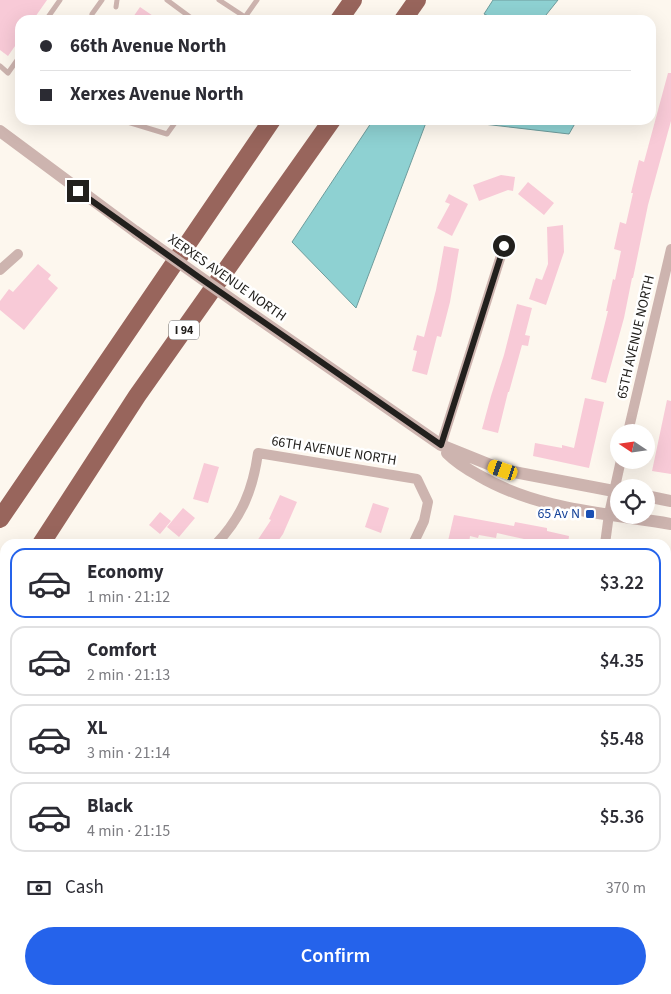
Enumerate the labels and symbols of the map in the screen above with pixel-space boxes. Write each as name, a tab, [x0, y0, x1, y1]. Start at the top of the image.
route end	[67, 180, 89, 202]
street label: XERXES AVENUE NORTH	[164, 230, 290, 326]
route start	[493, 235, 515, 257]
street label: 65TH AVENUE NORTH	[612, 273, 660, 401]
road number: I 94	[169, 320, 199, 340]
north arrow	[610, 424, 655, 469]
street label: 66TH AVENUE NORTH	[270, 431, 398, 471]
car	[486, 458, 519, 482]
place label: 65 Av N	[537, 504, 580, 524]
marker: 65 Av N	[584, 508, 596, 520]

